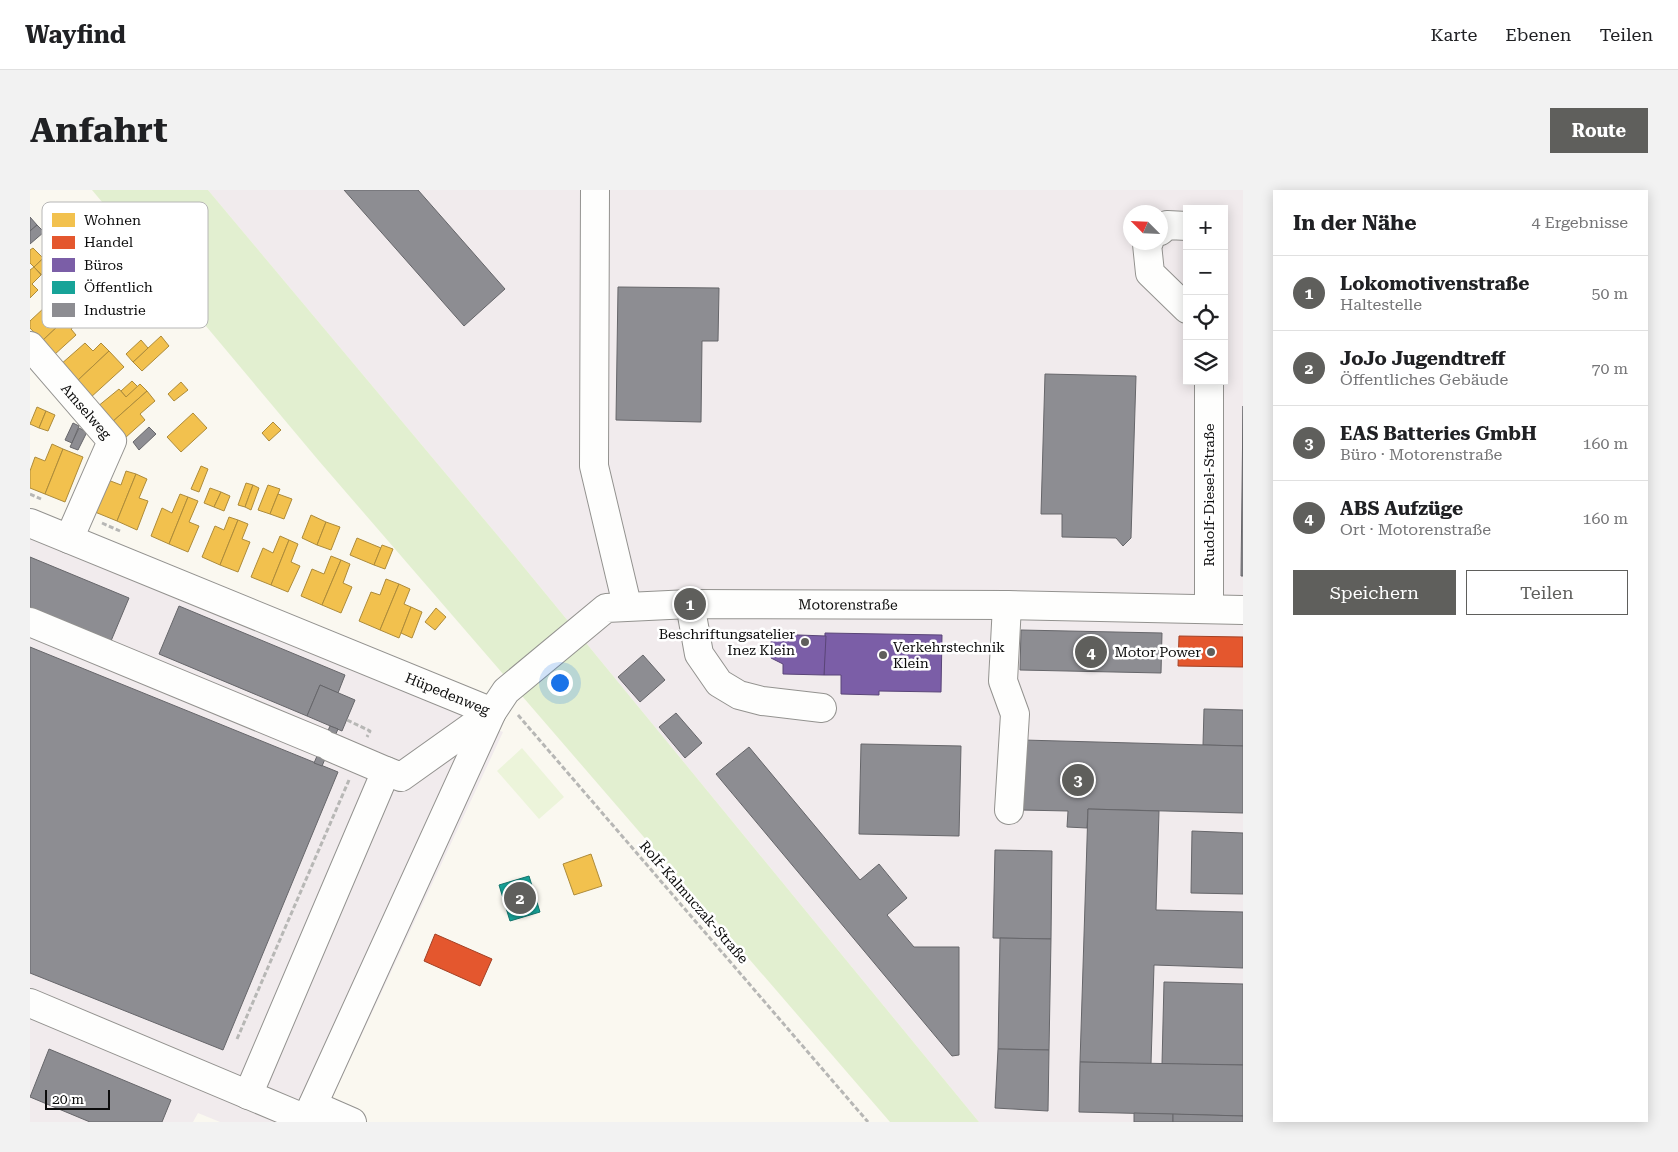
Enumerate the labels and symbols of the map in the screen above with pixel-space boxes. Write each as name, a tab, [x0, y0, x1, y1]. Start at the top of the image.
legend	[42, 202, 208, 328]
north arrow	[1123, 205, 1168, 250]
text: Wohnen	[84, 212, 141, 228]
text: Handel	[84, 234, 134, 250]
text: Büros	[84, 257, 123, 273]
text: Öffentlich	[84, 279, 153, 295]
text: Industrie	[84, 302, 146, 318]
street label: Amselweg	[58, 380, 114, 442]
street label: Rudolf-Diesel-Straße	[1201, 423, 1217, 566]
pin: 1	[674, 585, 706, 623]
street label: Motorenstraße	[798, 596, 898, 613]
place label: Beschriftungsatelier Inez Klein	[659, 626, 795, 658]
pin: 4	[1075, 633, 1107, 671]
marker: Beschriftungsatelier Inez Klein	[799, 636, 811, 648]
place label: Verkehrstechnik Klein	[893, 639, 1005, 671]
place label: Motor Power	[1114, 644, 1201, 660]
marker: Motor Power	[1205, 646, 1217, 658]
marker: Verkehrstechnik Klein	[877, 649, 889, 661]
street label: Hüpedenweg	[403, 669, 492, 718]
your location	[547, 670, 573, 696]
pin: 3	[1062, 761, 1094, 799]
street label: Rolf-Kalmuczak-Straße	[636, 837, 752, 967]
pin: 2	[504, 879, 536, 917]
scale bar	[45, 1087, 110, 1110]

